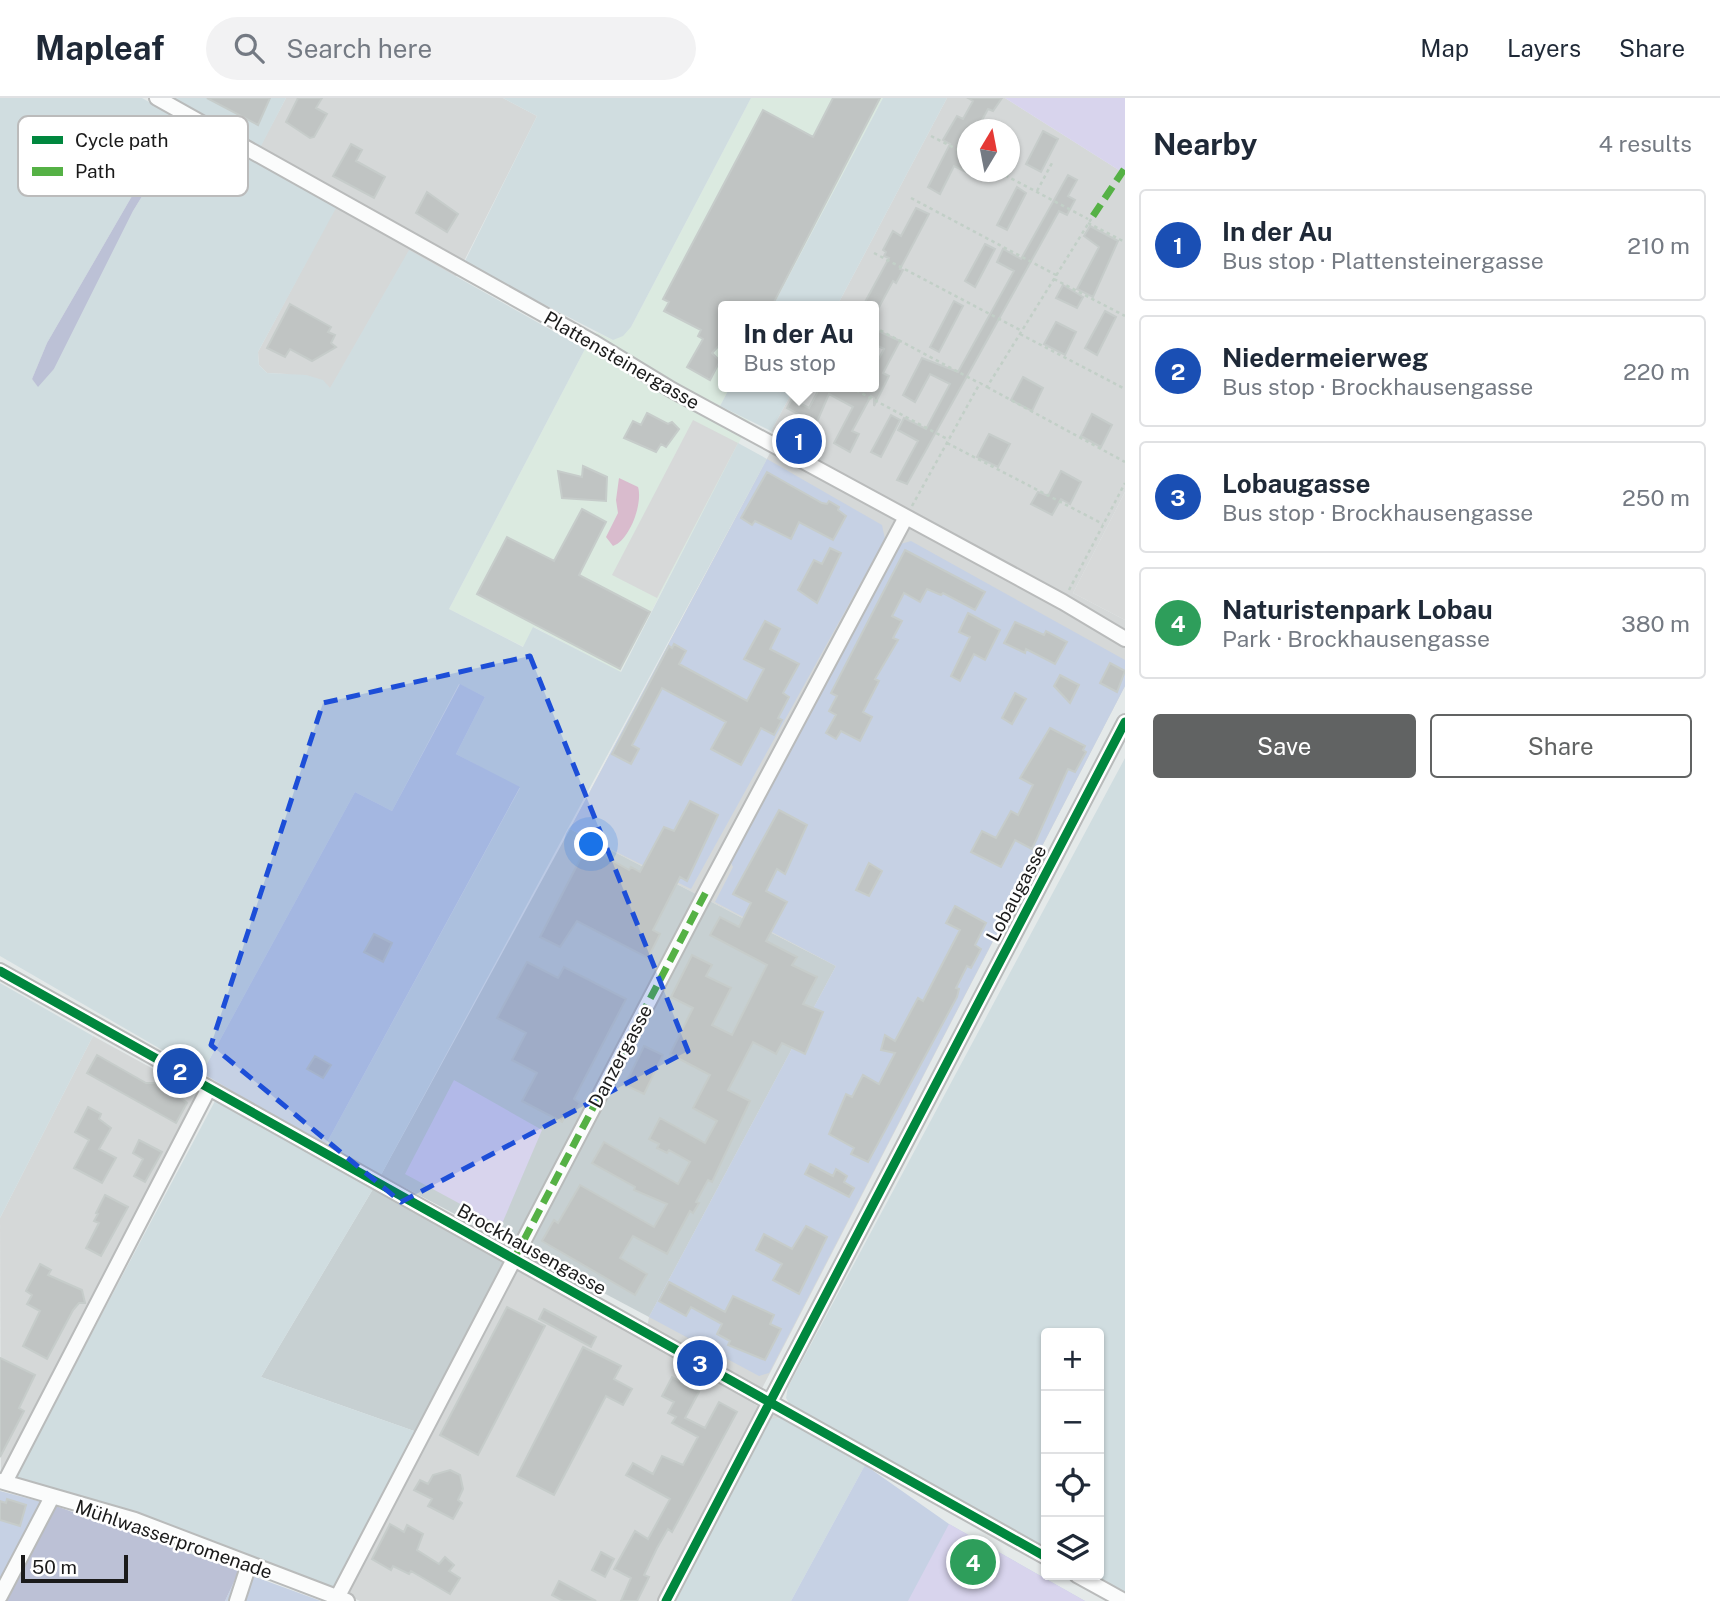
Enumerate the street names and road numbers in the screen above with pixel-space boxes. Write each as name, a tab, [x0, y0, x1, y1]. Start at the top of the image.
street label: Plattensteinergasse	[540, 306, 704, 414]
street label: Lobaugasse	[981, 841, 1051, 945]
street label: Danzergasse	[584, 1001, 656, 1111]
street label: Brockhausengasse	[453, 1199, 611, 1299]
street label: Mühlwasserpromenade	[73, 1495, 275, 1583]

